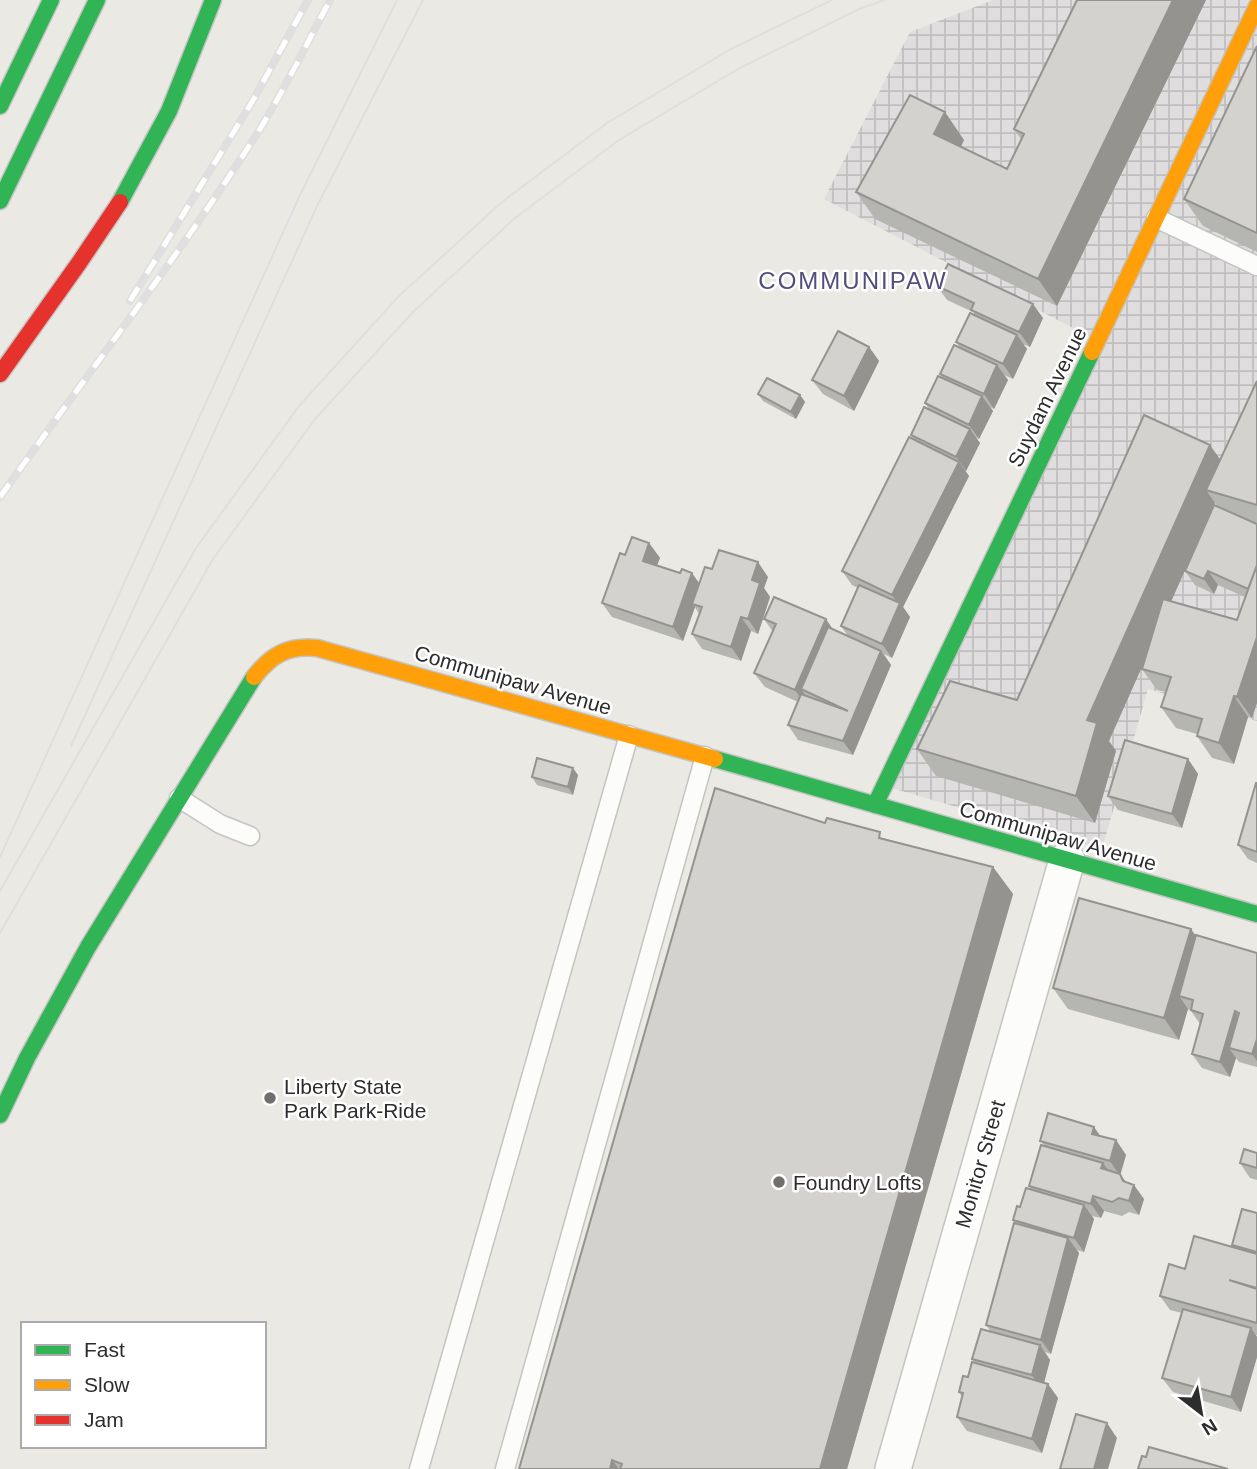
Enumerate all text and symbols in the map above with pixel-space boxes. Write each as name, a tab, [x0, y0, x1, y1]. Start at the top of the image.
district label: COMMUNIPAW	[758, 267, 948, 294]
street label: Suydam Avenue	[1003, 323, 1091, 471]
street label: Communipaw Avenue	[412, 641, 614, 719]
street label: Communipaw Avenue	[957, 797, 1159, 875]
place label: Liberty State Park Park-Ride	[284, 1075, 426, 1122]
marker: Liberty State Park Park-Ride	[262, 1090, 278, 1106]
street label: Monitor Street	[951, 1097, 1009, 1231]
place label: Foundry Lofts	[793, 1171, 921, 1194]
marker: Foundry Lofts	[771, 1174, 787, 1190]
legend	[21, 1322, 266, 1448]
text: Fast	[84, 1338, 125, 1361]
text: Slow	[84, 1373, 130, 1396]
north arrow	[1166, 1378, 1236, 1448]
text: Jam	[84, 1408, 124, 1431]
text: N	[1198, 1415, 1221, 1440]

